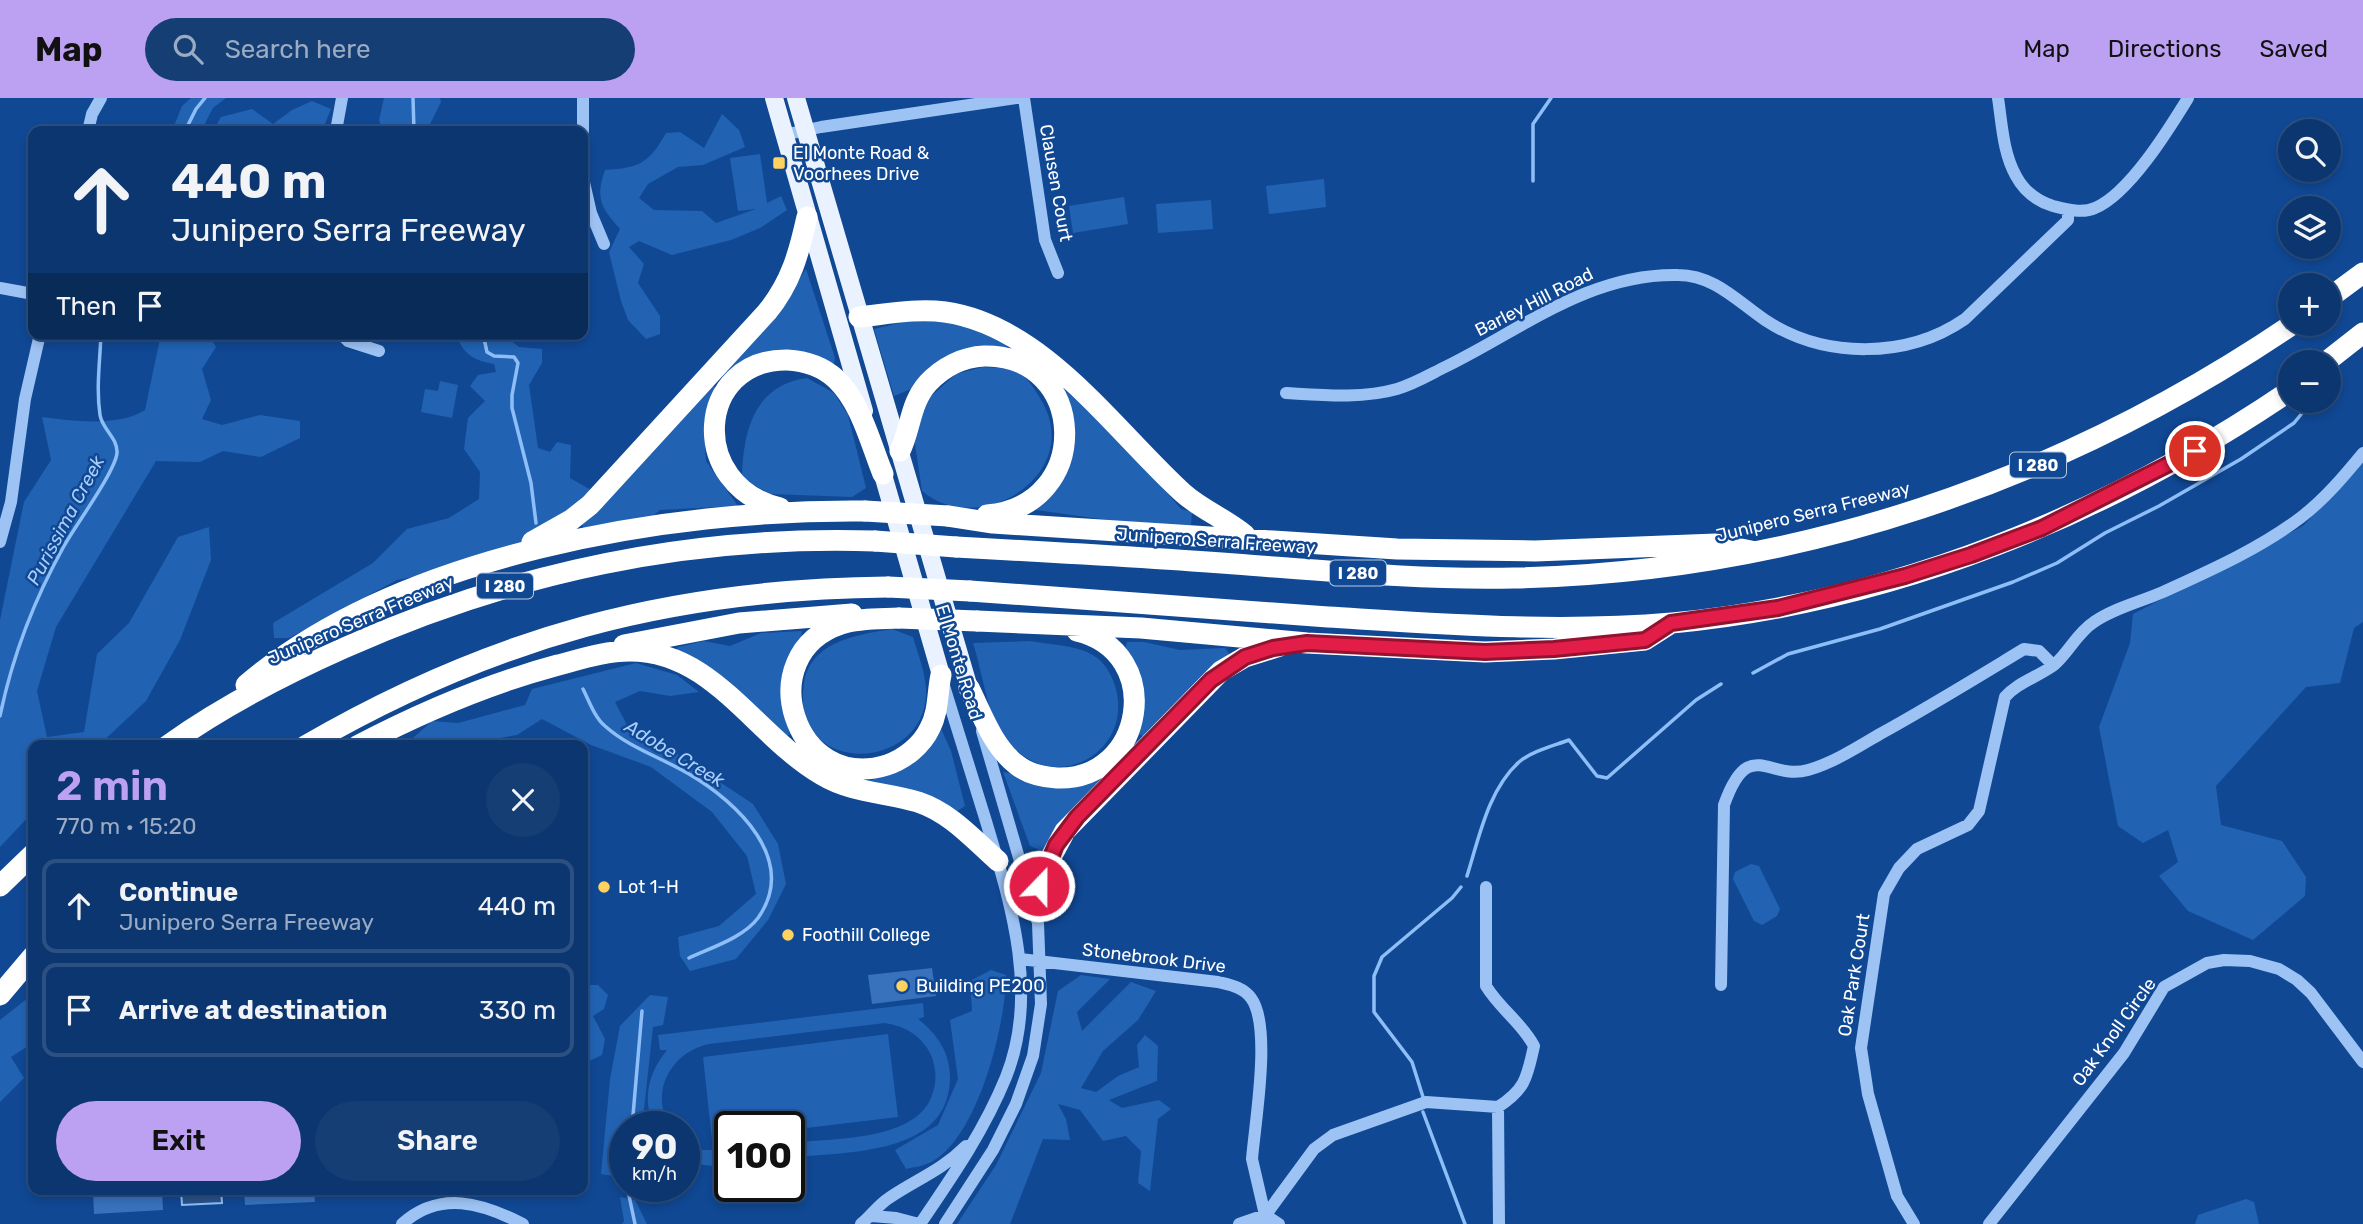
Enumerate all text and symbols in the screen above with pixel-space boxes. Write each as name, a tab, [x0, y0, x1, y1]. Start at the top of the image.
search box	[145, 18, 635, 81]
text: Map	[35, 30, 103, 69]
icon: search	[169, 30, 207, 68]
text: Search here	[225, 34, 370, 65]
text: Map	[2023, 35, 2070, 63]
text: Directions	[2108, 35, 2221, 63]
text: Saved	[2259, 35, 2328, 63]
map controls	[2278, 119, 2341, 413]
button: search	[2278, 119, 2341, 182]
street label: Clausen Court	[1035, 123, 1077, 243]
place label: El Monte Road & Voorhees Drive	[793, 142, 930, 185]
text: 440 m	[171, 152, 327, 210]
icon: ahead	[56, 154, 147, 245]
marker: El Monte Road & Voorhees Drive	[771, 155, 787, 171]
button: layers	[2278, 196, 2341, 259]
text: Junipero Serra Freeway	[171, 211, 526, 249]
street label: Barley Hill Road	[1471, 263, 1597, 341]
button: +	[2278, 273, 2341, 336]
icon: arrive	[131, 287, 169, 325]
text: Then	[56, 291, 117, 322]
button: −	[2278, 350, 2341, 413]
pin	[2165, 421, 2225, 481]
icon: arrive	[2176, 432, 2214, 470]
water label: Purissima Creek	[22, 451, 109, 589]
road number: I 280	[2010, 452, 2066, 478]
street label: Junipero Serra Freeway	[1714, 477, 1912, 547]
street label: Junipero Serra Freeway	[1116, 523, 1316, 559]
road number: I 280	[1330, 560, 1386, 586]
street label: Junipero Serra Freeway	[265, 571, 457, 669]
road number: I 280	[477, 573, 533, 598]
street label: El Monte Road	[931, 602, 987, 722]
water label: Adobe Creek	[620, 714, 729, 792]
text: 2 min	[56, 761, 168, 811]
button: close	[486, 763, 560, 837]
text: 770 m · 15:20	[56, 812, 197, 840]
position arrow	[1002, 849, 1076, 923]
place label: Lot 1-H	[618, 876, 679, 898]
text: Continue	[119, 877, 238, 908]
marker: Lot 1-H	[596, 879, 612, 895]
icon: ahead	[60, 887, 98, 925]
text: 440 m	[478, 891, 556, 922]
text: Junipero Serra Freeway	[119, 908, 374, 936]
street label: Oak Park Court	[1833, 912, 1875, 1038]
place label: Foothill College	[802, 924, 930, 946]
marker: Foothill College	[780, 927, 796, 943]
street label: Stonebrook Drive	[1081, 938, 1227, 978]
street label: Oak Knoll Circle	[2067, 974, 2161, 1090]
place label: Building PE200	[916, 975, 1045, 997]
marker: Building PE200	[894, 978, 910, 994]
icon: arrive	[60, 991, 98, 1029]
text: Arrive at destination	[119, 995, 387, 1026]
text: 330 m	[479, 995, 556, 1026]
button: Exit	[56, 1101, 301, 1181]
button: Share	[315, 1101, 560, 1181]
speed limit sign: 100	[714, 1111, 805, 1202]
text: 90	[631, 1126, 678, 1168]
text: km/h	[632, 1163, 677, 1185]

